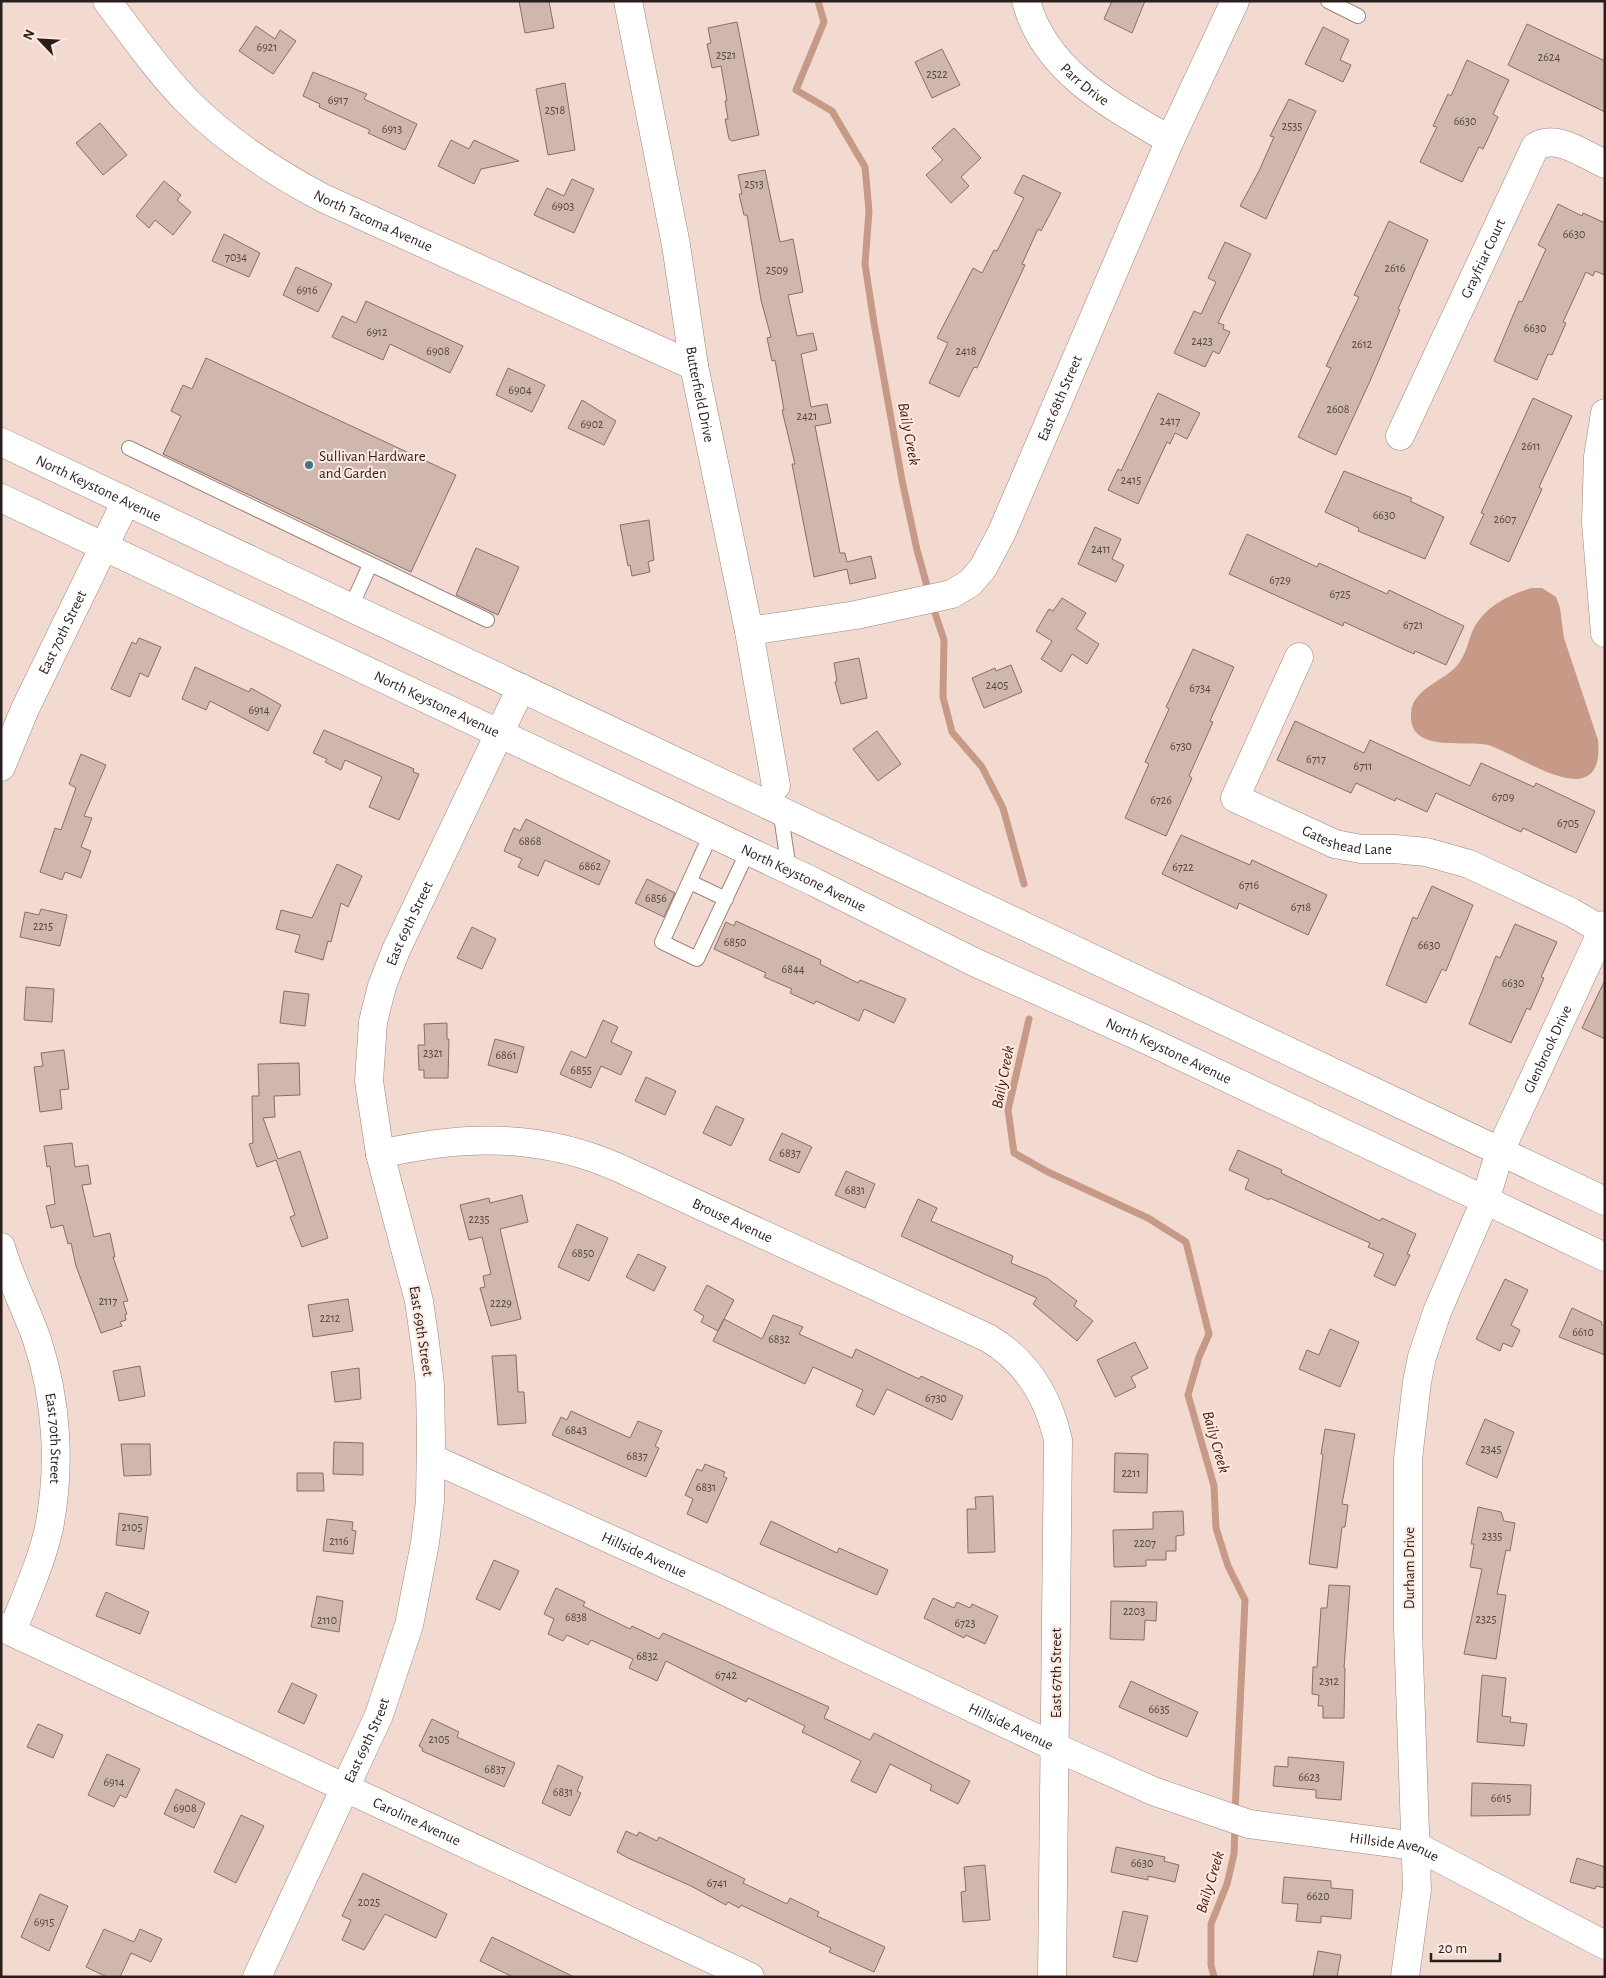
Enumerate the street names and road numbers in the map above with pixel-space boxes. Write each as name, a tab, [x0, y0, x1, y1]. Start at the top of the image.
street label: Parr Drive	[1058, 60, 1112, 108]
street label: North Tacoma Avenue	[311, 187, 435, 254]
street label: Grayfriar Court	[1458, 216, 1508, 300]
street label: Butterfield Drive	[684, 345, 717, 444]
street label: East 68th Street	[1035, 353, 1084, 443]
street label: North Keystone Avenue	[34, 452, 164, 524]
street label: East 70th Street	[36, 588, 89, 677]
street label: North Keystone Avenue	[372, 668, 502, 740]
street label: Gateshead Lane	[1300, 822, 1392, 857]
street label: North Keystone Avenue	[739, 841, 869, 914]
street label: East 69th Street	[383, 879, 435, 968]
street label: Glenbrook Drive	[1521, 1003, 1574, 1095]
street label: North Keystone Avenue	[1104, 1015, 1234, 1086]
street label: Brouse Avenue	[690, 1195, 775, 1245]
street label: East 69th Street	[406, 1285, 436, 1377]
street label: East 70th Street	[43, 1392, 63, 1485]
street label: Durham Drive	[1402, 1527, 1417, 1609]
street label: Hillside Avenue	[599, 1529, 689, 1580]
street label: East 67th Street	[1049, 1628, 1064, 1718]
street label: East 69th Street	[341, 1696, 392, 1785]
street label: Hillside Avenue	[966, 1700, 1056, 1753]
street label: Caroline Avenue	[371, 1794, 463, 1848]
street label: Hillside Avenue	[1349, 1830, 1441, 1864]

